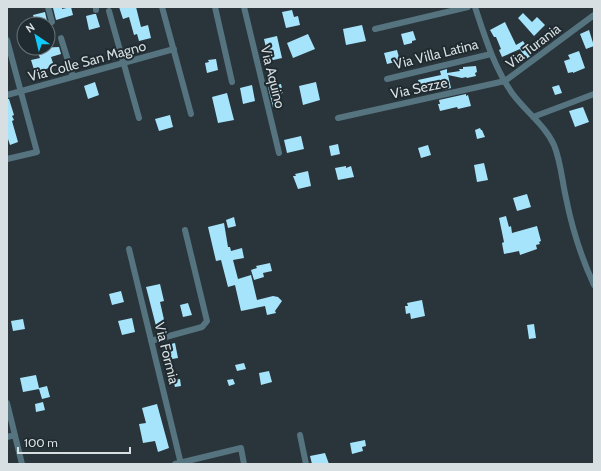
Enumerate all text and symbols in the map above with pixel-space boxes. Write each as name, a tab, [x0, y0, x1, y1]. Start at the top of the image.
north arrow	[16, 16, 56, 56]
street label: Via Turania	[502, 19, 564, 72]
text: N	[23, 20, 37, 36]
street label: Via Villa Latina	[392, 35, 480, 73]
street label: Via Colle San Magno	[26, 37, 148, 85]
street label: Via Aquino	[257, 44, 290, 111]
street label: Via Sezze	[389, 73, 449, 103]
street label: Via Formia	[151, 320, 183, 386]
scale bar	[18, 429, 130, 455]
text: 100 m	[24, 435, 58, 450]

